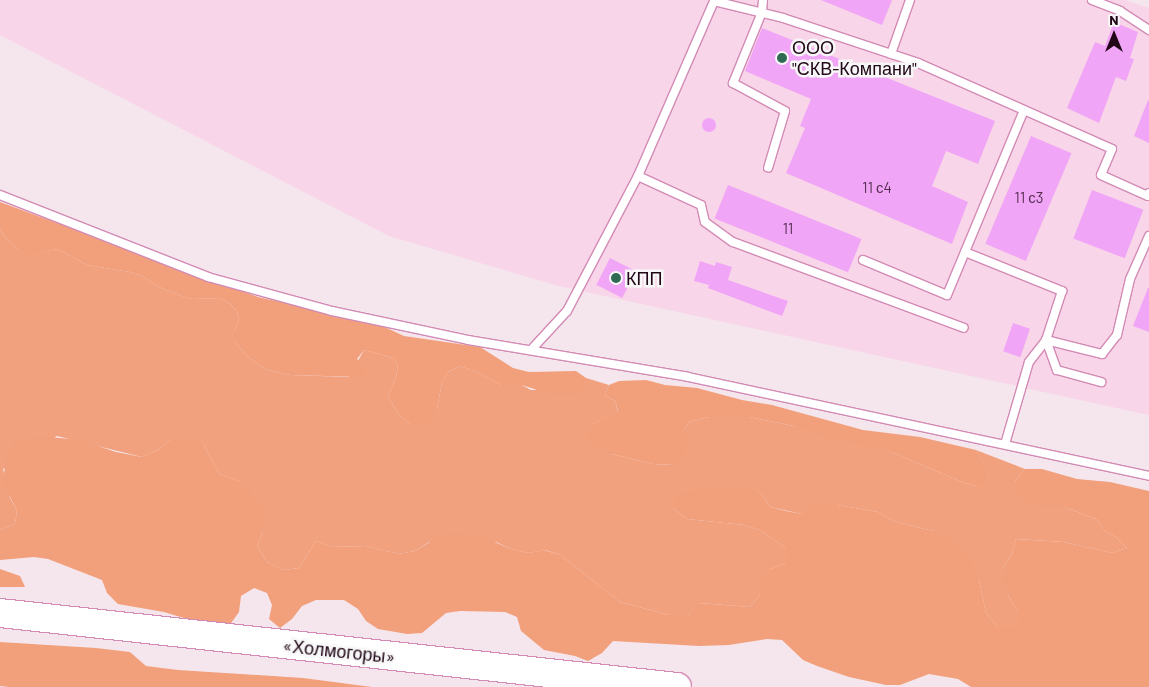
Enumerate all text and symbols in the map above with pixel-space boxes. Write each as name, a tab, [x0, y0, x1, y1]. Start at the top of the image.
north arrow	[1089, 10, 1139, 60]
text: N	[1109, 11, 1119, 28]
place label: ООО "СКВ-Компани"	[792, 37, 917, 80]
marker: ООО "СКВ-Компани"	[776, 52, 788, 64]
house number: 11 с4	[862, 179, 892, 197]
house number: 11 с3	[1015, 189, 1043, 207]
house number: 11	[783, 220, 793, 238]
place label: КПП	[626, 267, 662, 289]
marker: КПП	[610, 272, 622, 284]
street label: «Холмогоры»	[282, 634, 396, 668]

